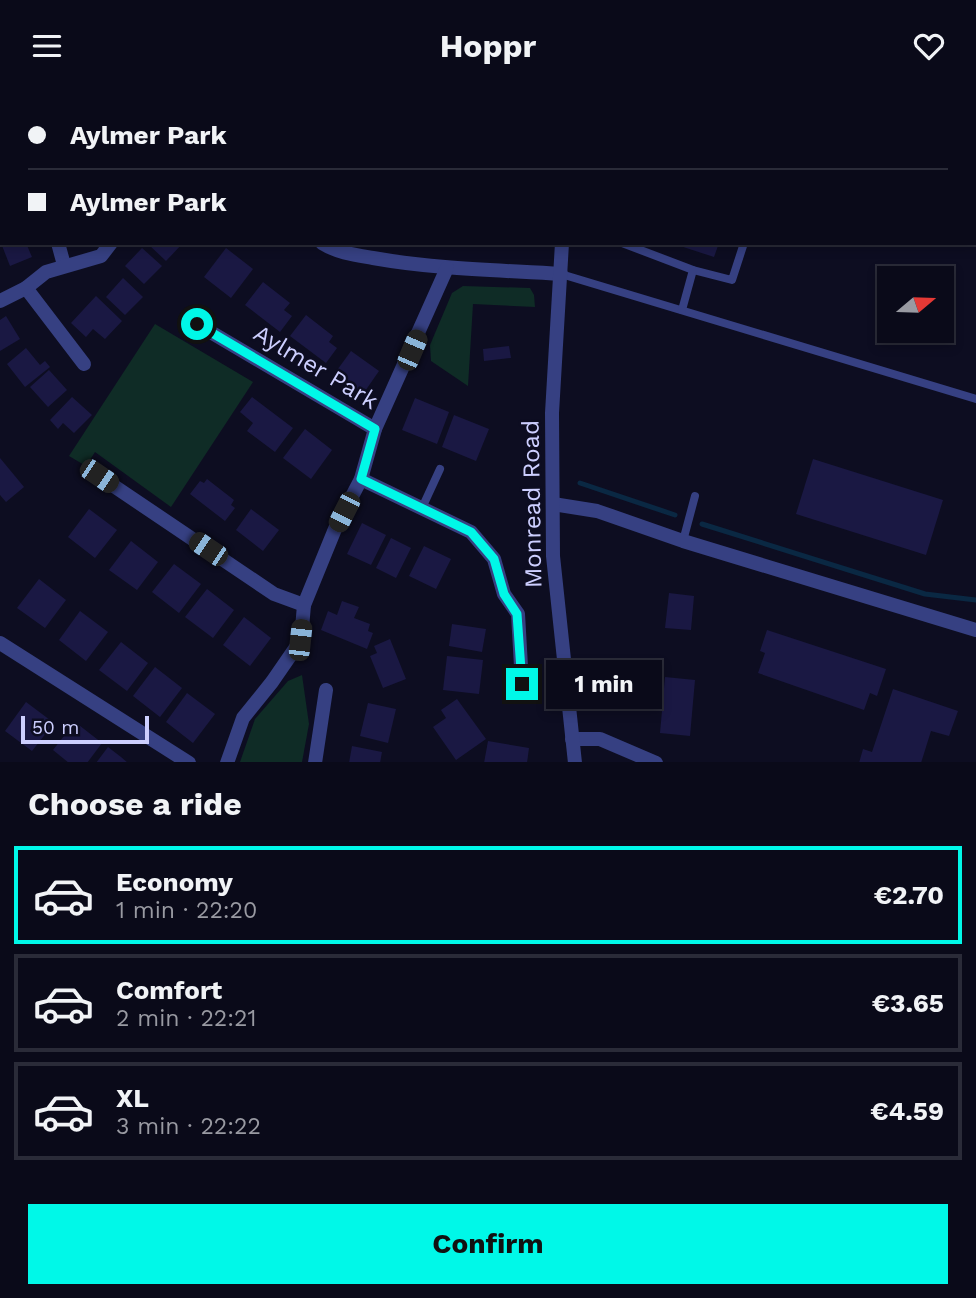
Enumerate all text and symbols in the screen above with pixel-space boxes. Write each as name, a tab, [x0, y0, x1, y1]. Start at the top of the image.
icon: menu	[28, 27, 66, 65]
text: Hoppr	[440, 27, 536, 65]
icon: heart	[910, 27, 948, 65]
text: Aylmer Park	[70, 120, 227, 150]
text: Aylmer Park	[70, 187, 227, 217]
north arrow	[877, 266, 954, 343]
map controls	[877, 266, 954, 343]
route start	[181, 308, 213, 340]
street label: Aylmer Park	[249, 319, 384, 415]
car	[395, 327, 430, 373]
street label: Monread Road	[517, 420, 547, 588]
car	[76, 456, 123, 496]
car	[326, 489, 363, 535]
car	[185, 529, 232, 569]
car	[288, 618, 313, 662]
callout: 1 min	[546, 659, 662, 709]
route end	[506, 668, 538, 700]
text: 1 min	[574, 671, 634, 698]
scale bar	[21, 713, 149, 745]
text: 50 m	[32, 716, 79, 739]
text: Choose a ride	[28, 785, 242, 823]
icon: car	[32, 864, 95, 927]
text: Economy	[116, 867, 233, 897]
text: €2.70	[874, 880, 944, 910]
text: 1 min · 22:20	[116, 897, 257, 924]
icon: car	[32, 972, 95, 1035]
text: Comfort	[116, 975, 222, 1005]
text: €3.65	[872, 988, 944, 1018]
text: 2 min · 22:21	[116, 1005, 256, 1032]
icon: car	[32, 1080, 95, 1143]
text: XL	[116, 1083, 149, 1113]
text: €4.59	[870, 1096, 944, 1126]
text: 3 min · 22:22	[116, 1113, 261, 1140]
button: Confirm	[28, 1204, 948, 1284]

